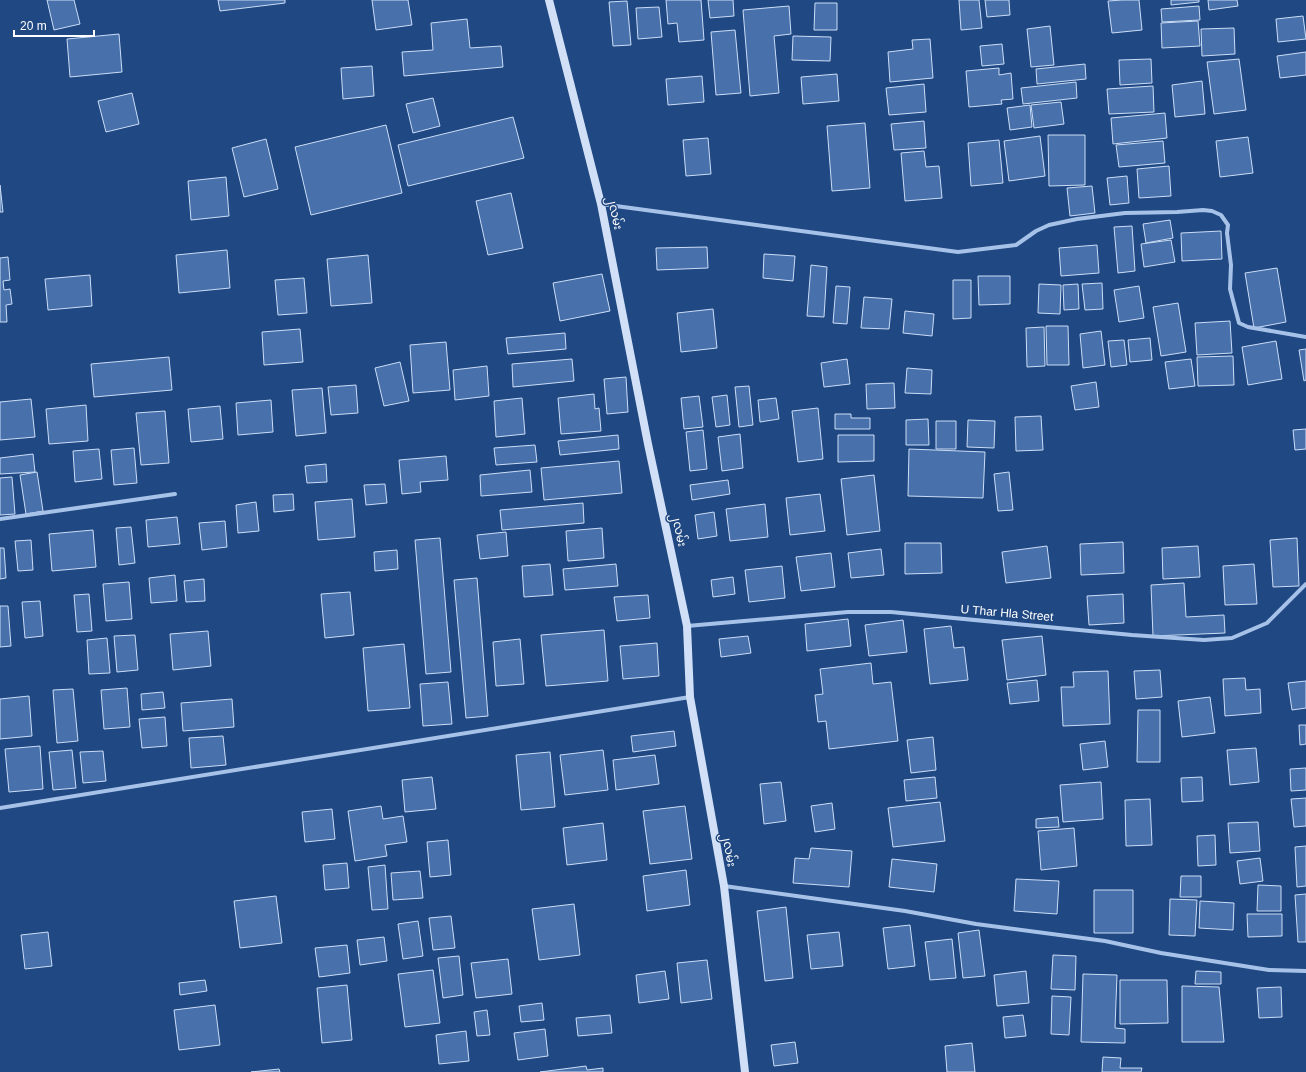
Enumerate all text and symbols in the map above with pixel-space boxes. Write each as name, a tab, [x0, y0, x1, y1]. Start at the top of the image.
scale bar	[14, 12, 94, 38]
text: 20 m	[20, 19, 47, 33]
street label: ၂လမ်း	[602, 195, 627, 232]
street label: ၂လမ်း	[666, 512, 691, 549]
street label: U Thar Hla Street	[960, 602, 1055, 624]
street label: ၂လမ်း	[716, 832, 741, 868]

